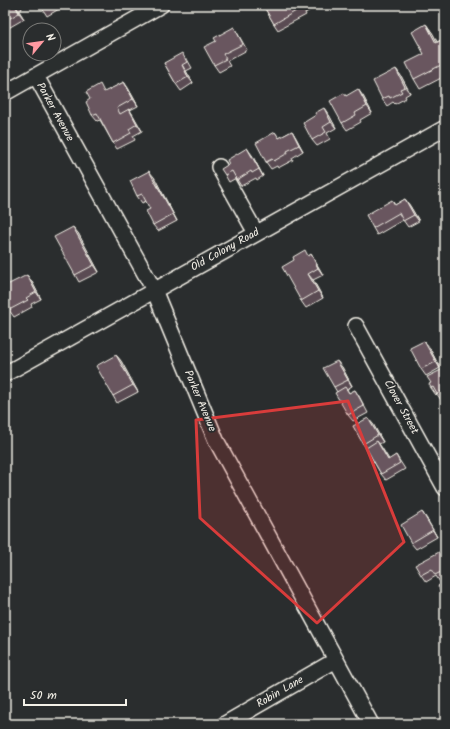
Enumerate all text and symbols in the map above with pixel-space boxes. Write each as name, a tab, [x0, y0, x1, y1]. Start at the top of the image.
north arrow	[22, 22, 62, 62]
text: N	[40, 30, 59, 45]
street label: Parker Avenue	[31, 79, 79, 145]
street label: Old Colony Road	[187, 223, 263, 276]
street label: Parker Avenue	[179, 367, 221, 435]
street label: Clover Street	[379, 376, 424, 438]
street label: Robin Lane	[253, 671, 307, 713]
scale bar	[24, 681, 126, 707]
text: 50 m	[30, 686, 57, 705]

